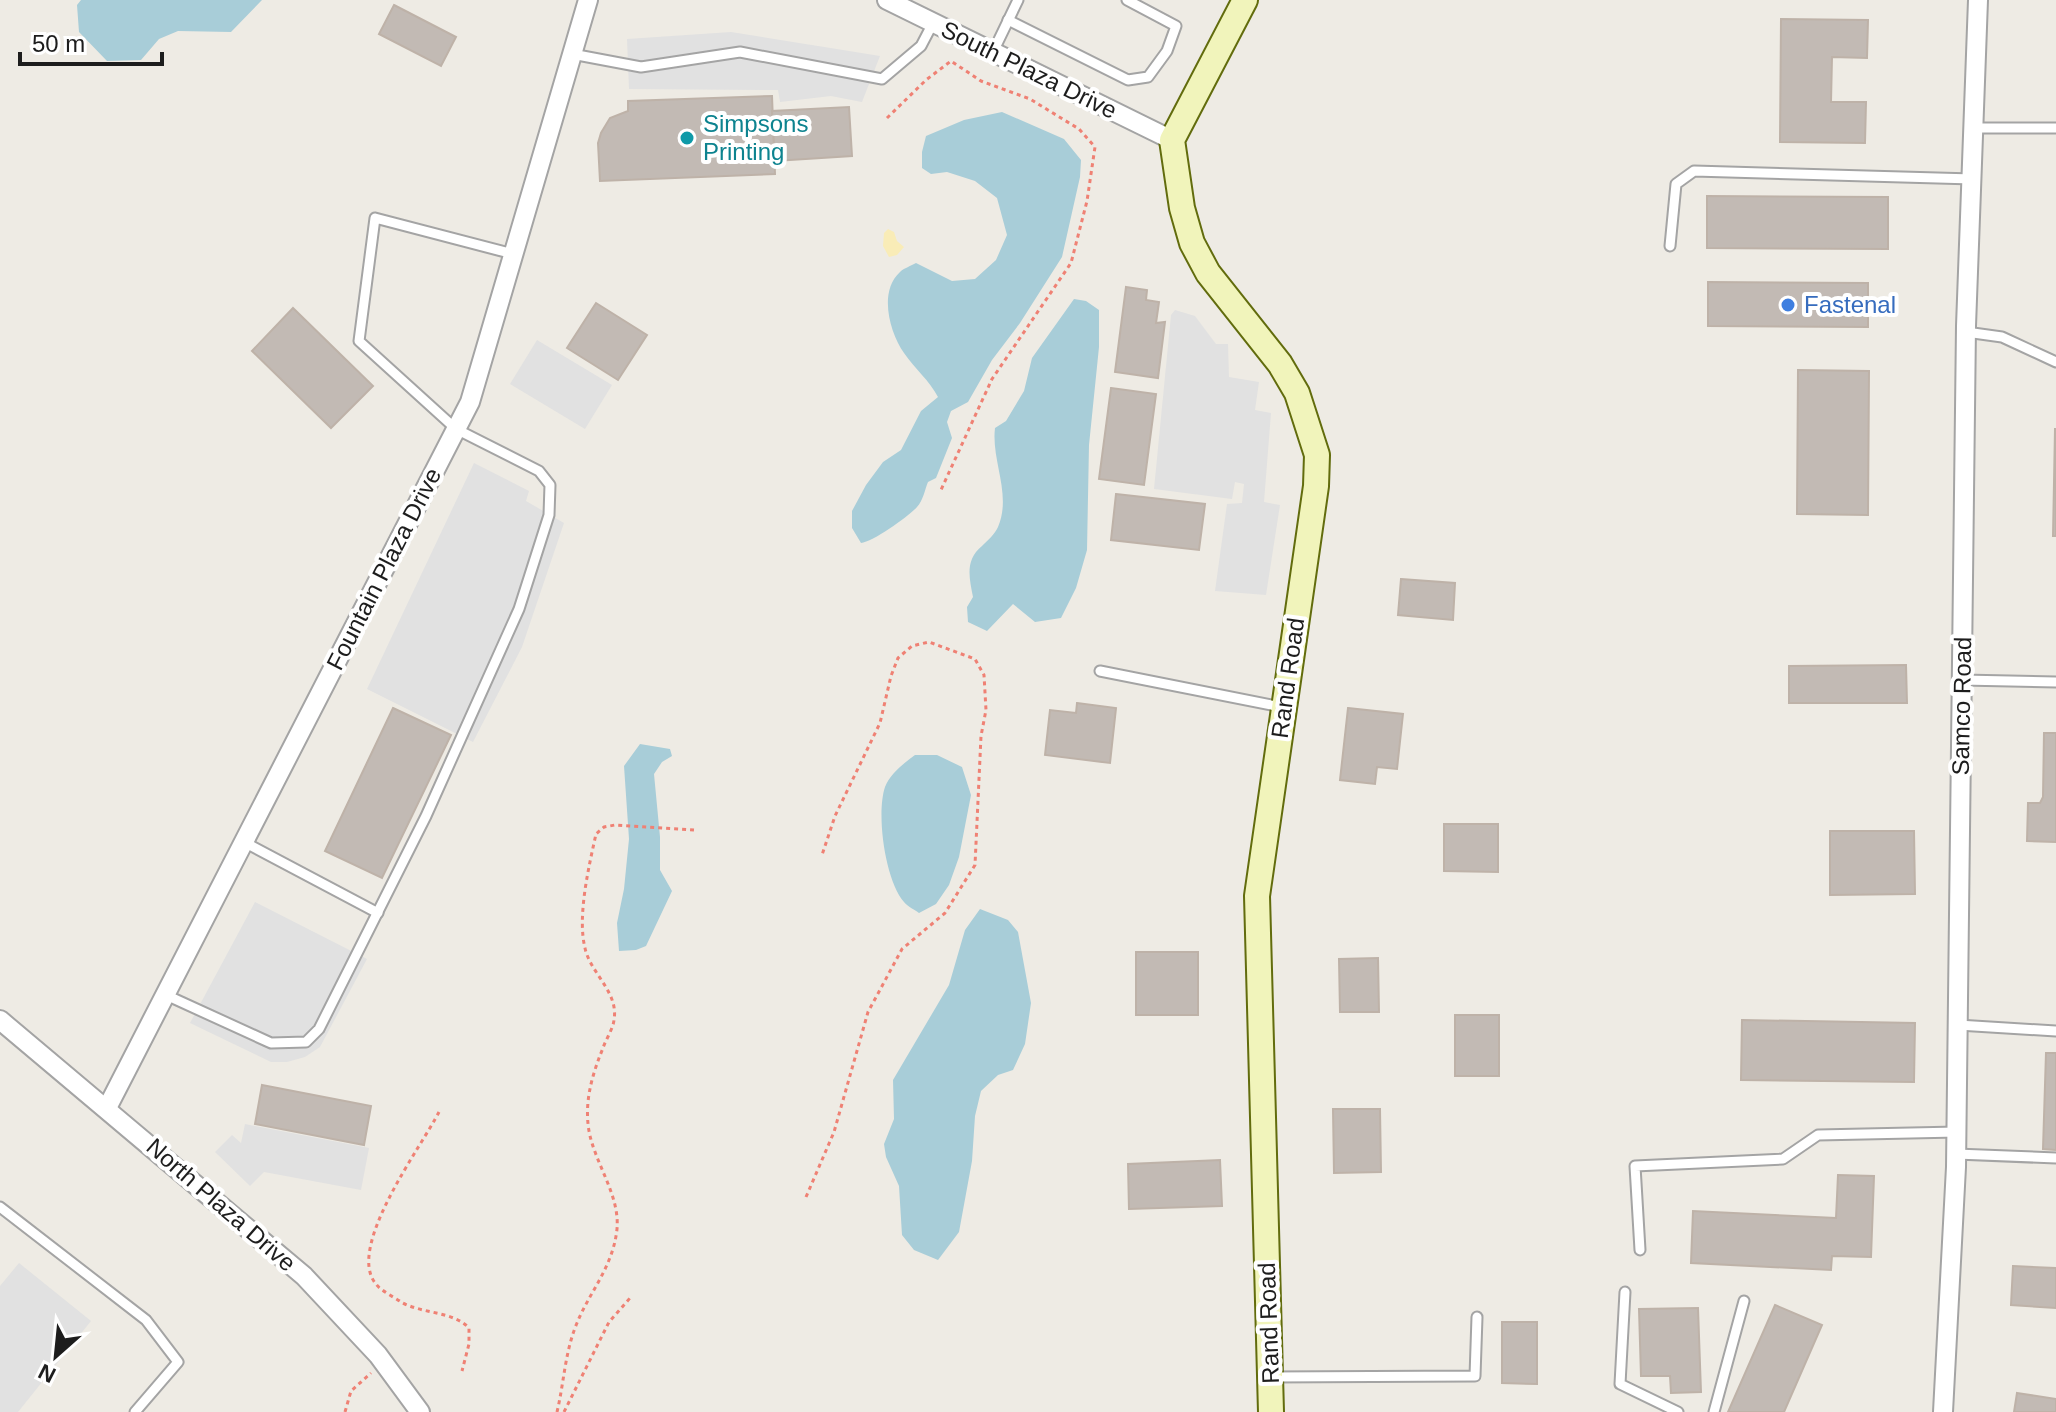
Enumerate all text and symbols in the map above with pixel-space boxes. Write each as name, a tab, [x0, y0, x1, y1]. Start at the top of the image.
street label: South Plaza Drive	[937, 15, 1121, 124]
scale bar	[20, 16, 162, 66]
text: 50 m	[32, 30, 85, 57]
place label: Simpsons Printing	[703, 110, 808, 165]
marker: Simpsons Printing	[678, 129, 696, 147]
place label: Fastenal	[1804, 291, 1896, 318]
marker: Fastenal	[1779, 296, 1797, 314]
street label: Fountain Plaza Drive	[321, 463, 446, 674]
street label: Rand Road	[1266, 616, 1309, 740]
street label: Samco Road	[1947, 636, 1976, 776]
street label: North Plaza Drive	[142, 1133, 301, 1277]
street label: Rand Road	[1253, 1262, 1284, 1384]
north arrow	[16, 1316, 96, 1396]
text: N	[34, 1359, 60, 1388]

